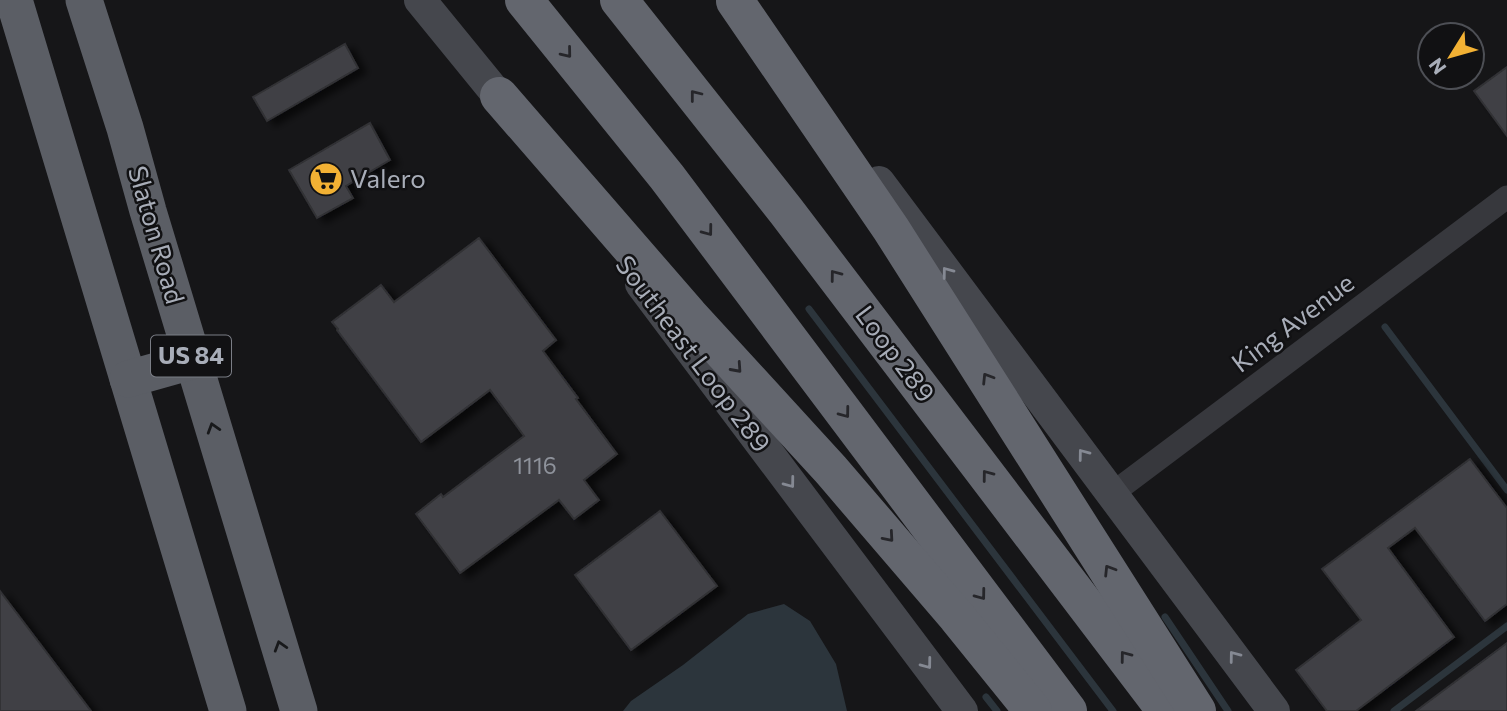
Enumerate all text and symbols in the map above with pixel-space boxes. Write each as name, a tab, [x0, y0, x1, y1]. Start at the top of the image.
north arrow	[1416, 21, 1486, 91]
one-way arrow	[559, 44, 571, 57]
text: N	[1424, 54, 1451, 79]
one-way arrow	[690, 91, 703, 103]
supermarket icon: Valero	[307, 160, 345, 198]
street label: Slaton Road	[123, 162, 192, 307]
place label: Valero	[350, 162, 426, 193]
one-way arrow	[699, 224, 712, 236]
street label: Southeast Loop 289	[610, 249, 778, 457]
street label: King Avenue	[1225, 266, 1359, 378]
one-way arrow	[943, 267, 955, 280]
one-way arrow	[830, 270, 843, 282]
street label: Loop 289	[850, 299, 942, 407]
road number: US 84	[151, 335, 231, 376]
one-way arrow	[729, 360, 742, 373]
one-way arrow	[982, 373, 995, 386]
one-way arrow	[836, 405, 849, 418]
one-way arrow	[207, 422, 221, 435]
one-way arrow	[1079, 449, 1092, 462]
house number: 1116	[513, 451, 557, 479]
one-way arrow	[983, 470, 996, 483]
one-way arrow	[782, 475, 795, 487]
one-way arrow	[881, 529, 893, 542]
one-way arrow	[1104, 565, 1117, 578]
one-way arrow	[973, 587, 985, 600]
one-way arrow	[273, 640, 288, 652]
one-way arrow	[1229, 651, 1242, 664]
one-way arrow	[1120, 652, 1133, 664]
one-way arrow	[919, 657, 932, 669]

